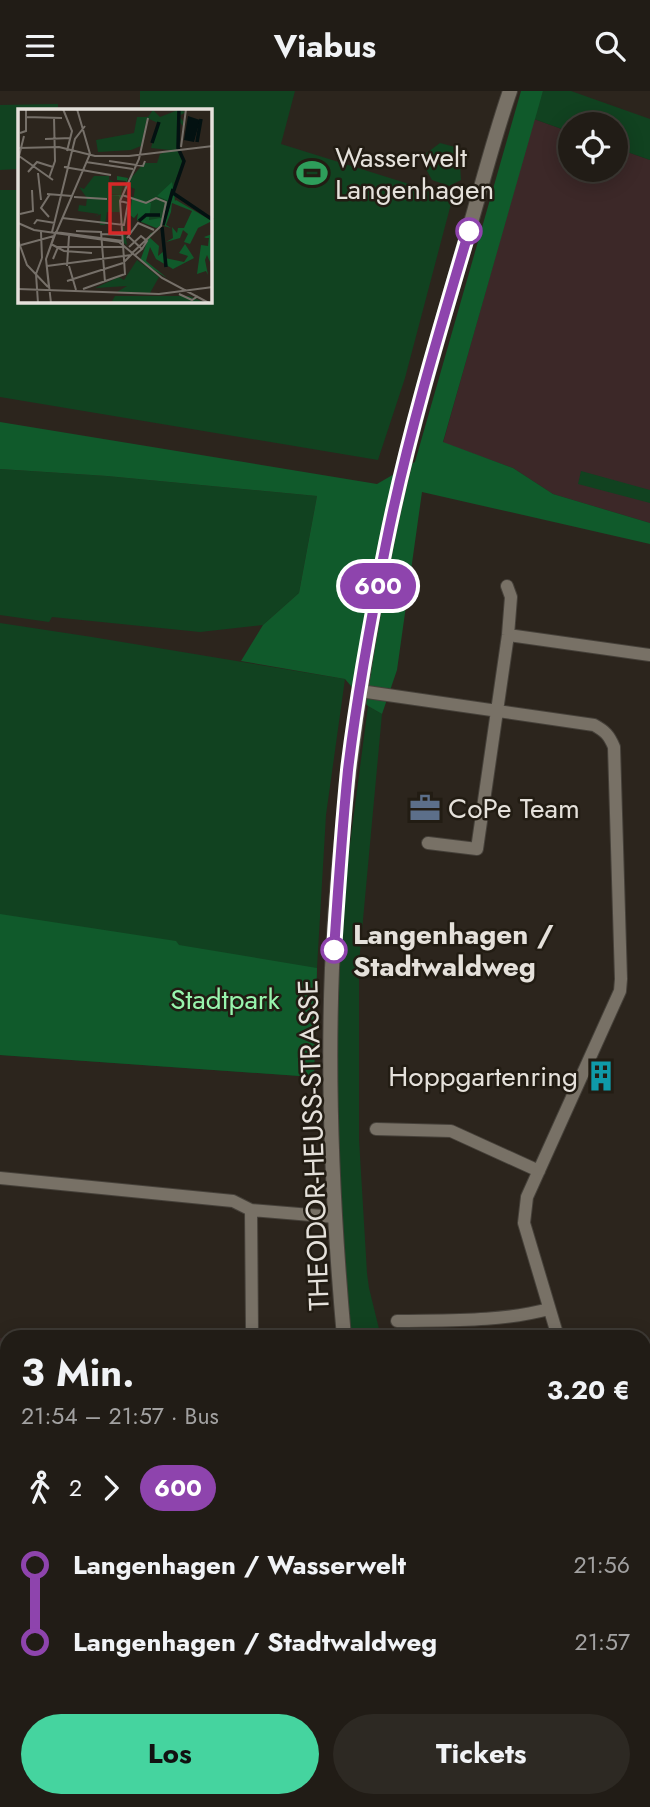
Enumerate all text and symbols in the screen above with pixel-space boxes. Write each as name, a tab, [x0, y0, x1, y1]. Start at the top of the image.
text: Viabus	[274, 23, 376, 69]
icon: menu	[21, 27, 59, 65]
icon: search	[591, 27, 629, 65]
inset map	[18, 109, 212, 303]
map controls	[558, 112, 628, 182]
button: locate	[558, 112, 628, 182]
place label: Wasserwelt Langenhagen	[335, 137, 494, 210]
sports icon: Wasserwelt Langenhagen	[295, 156, 329, 190]
unlabelled marker	[456, 218, 482, 244]
line badge: 600	[338, 563, 418, 609]
text: 600	[354, 568, 402, 603]
place label: CoPe Team	[448, 788, 580, 829]
office icon: CoPe Team	[408, 791, 442, 825]
place label: Langenhagen / Stadtwaldweg	[353, 914, 554, 987]
marker: Langenhagen / Stadtwaldweg	[321, 937, 347, 963]
park label: Stadtpark	[170, 979, 280, 1020]
street label: THEODOR-HEUSS-STRASSE	[287, 979, 340, 1311]
place label: Hoppgartenring	[388, 1056, 578, 1097]
building icon: Hoppgartenring	[584, 1059, 618, 1093]
text: 3 Min.	[21, 1345, 134, 1400]
text: 3.20 €	[547, 1371, 630, 1409]
text: 21:54 – 21:57 · Bus	[21, 1399, 219, 1433]
icon: walk	[21, 1469, 59, 1507]
icon: forward	[92, 1469, 130, 1507]
text: 600	[154, 1470, 202, 1505]
text: 2	[69, 1471, 82, 1505]
text: Langenhagen / Wasserwelt	[73, 1546, 406, 1584]
text: 21:56	[573, 1548, 630, 1582]
text: Langenhagen / Stadtwaldweg	[73, 1623, 437, 1661]
text: 21:57	[575, 1625, 630, 1659]
button: Los	[21, 1714, 319, 1794]
button: Tickets	[333, 1714, 630, 1794]

